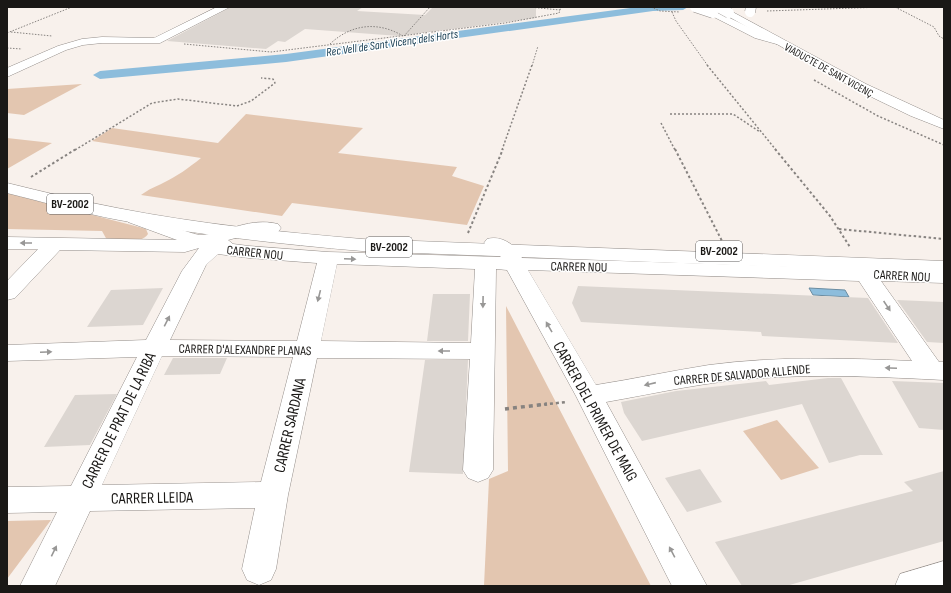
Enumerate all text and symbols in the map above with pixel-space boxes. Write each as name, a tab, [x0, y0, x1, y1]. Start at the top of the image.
water label: Rec Vell de Sant Vicenç dels Horts	[325, 27, 460, 60]
street label: VIADUCTE DE SANT VICENÇ	[782, 41, 875, 100]
road number: BV-2002	[47, 194, 93, 214]
road number: BV-2002	[366, 237, 412, 257]
one-way arrow	[19, 240, 32, 246]
road number: BV-2002	[696, 241, 742, 261]
street label: CARRER NOU	[226, 242, 284, 264]
one-way arrow	[344, 256, 357, 262]
street label: CARRER NOU	[550, 259, 608, 275]
street label: CARRER NOU	[873, 267, 931, 285]
one-way arrow	[316, 290, 322, 302]
one-way arrow	[480, 296, 486, 309]
one-way arrow	[883, 301, 891, 311]
one-way arrow	[164, 315, 170, 327]
one-way arrow	[546, 321, 553, 333]
street label: CARRER DEL PRIMER DE MAIG	[548, 339, 641, 485]
street label: CARRER D'ALEXANDRE PLANAS	[178, 341, 312, 359]
one-way arrow	[437, 348, 450, 354]
one-way arrow	[40, 349, 52, 356]
street label: CARRER DE PRAT DE LA RIBA	[78, 349, 161, 492]
street label: CARRER DE SALVADOR ALLENDE	[673, 361, 811, 389]
one-way arrow	[885, 364, 897, 371]
street label: CARRER SARDANA	[270, 376, 311, 475]
one-way arrow	[644, 382, 656, 388]
street label: CARRER LLEIDA	[111, 488, 193, 509]
one-way arrow	[51, 545, 57, 557]
one-way arrow	[669, 546, 675, 557]

